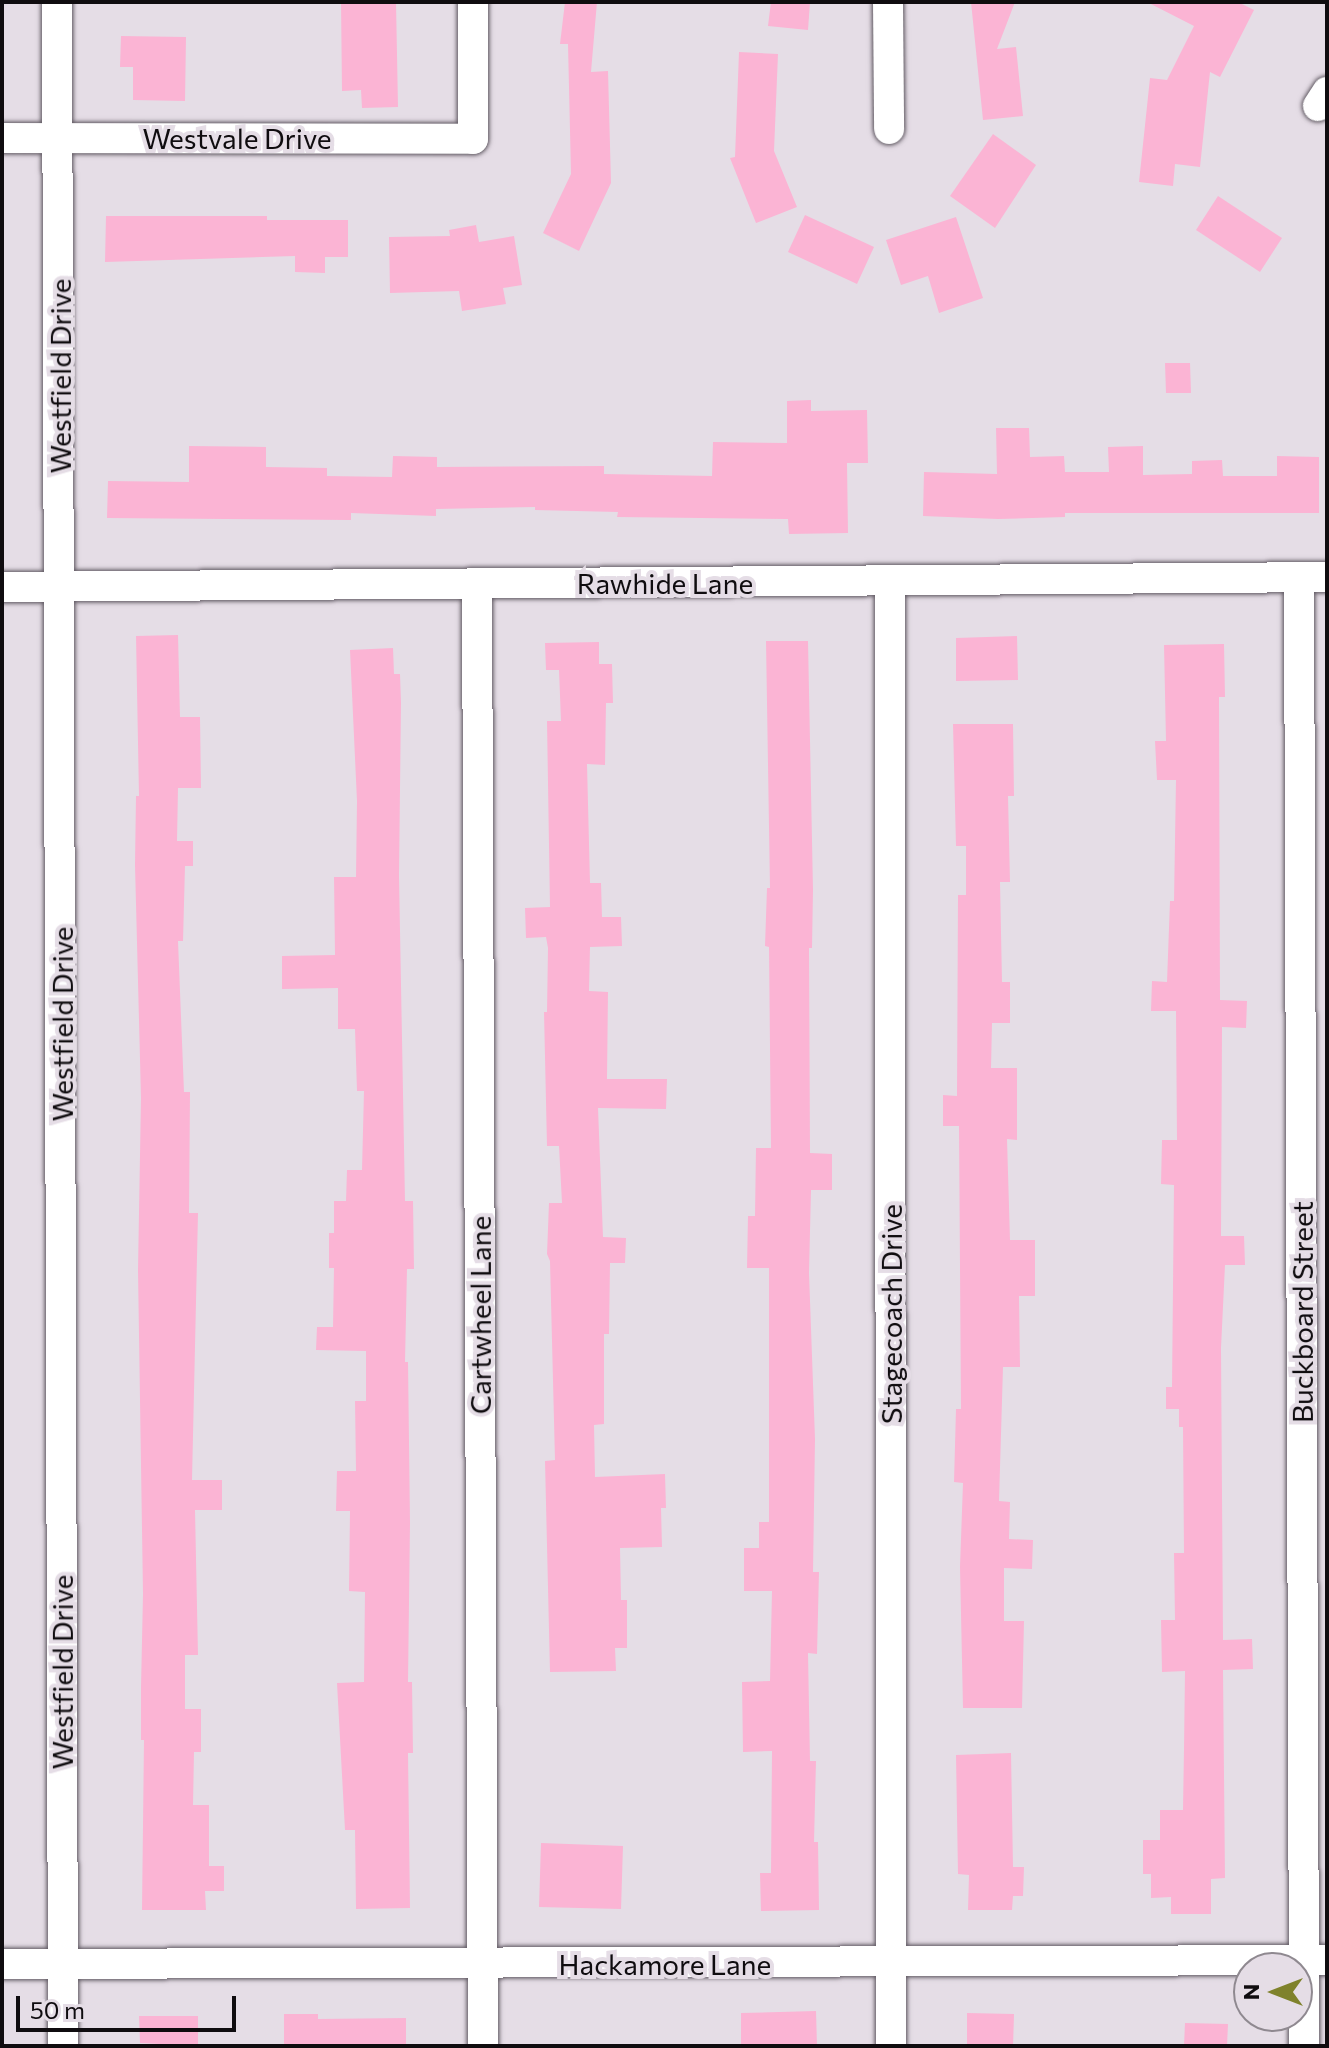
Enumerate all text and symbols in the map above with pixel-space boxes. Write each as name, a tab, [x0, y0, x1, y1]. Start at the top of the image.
street label: Westvale Drive	[142, 121, 332, 155]
street label: Westfield Drive	[43, 279, 77, 473]
street label: Rawhide Lane	[577, 566, 753, 600]
street label: Westfield Drive	[45, 927, 79, 1121]
street label: Buckboard Street	[1285, 1201, 1319, 1423]
street label: Stagecoach Drive	[874, 1204, 908, 1424]
street label: Cartwheel Lane	[463, 1216, 497, 1414]
street label: Westfield Drive	[45, 1575, 79, 1769]
street label: Hackamore Lane	[559, 1947, 771, 1981]
north arrow	[1233, 1952, 1313, 2032]
scale bar	[20, 1980, 240, 2030]
text: N	[1237, 1984, 1264, 2000]
text: 50 m	[30, 1995, 85, 2024]

